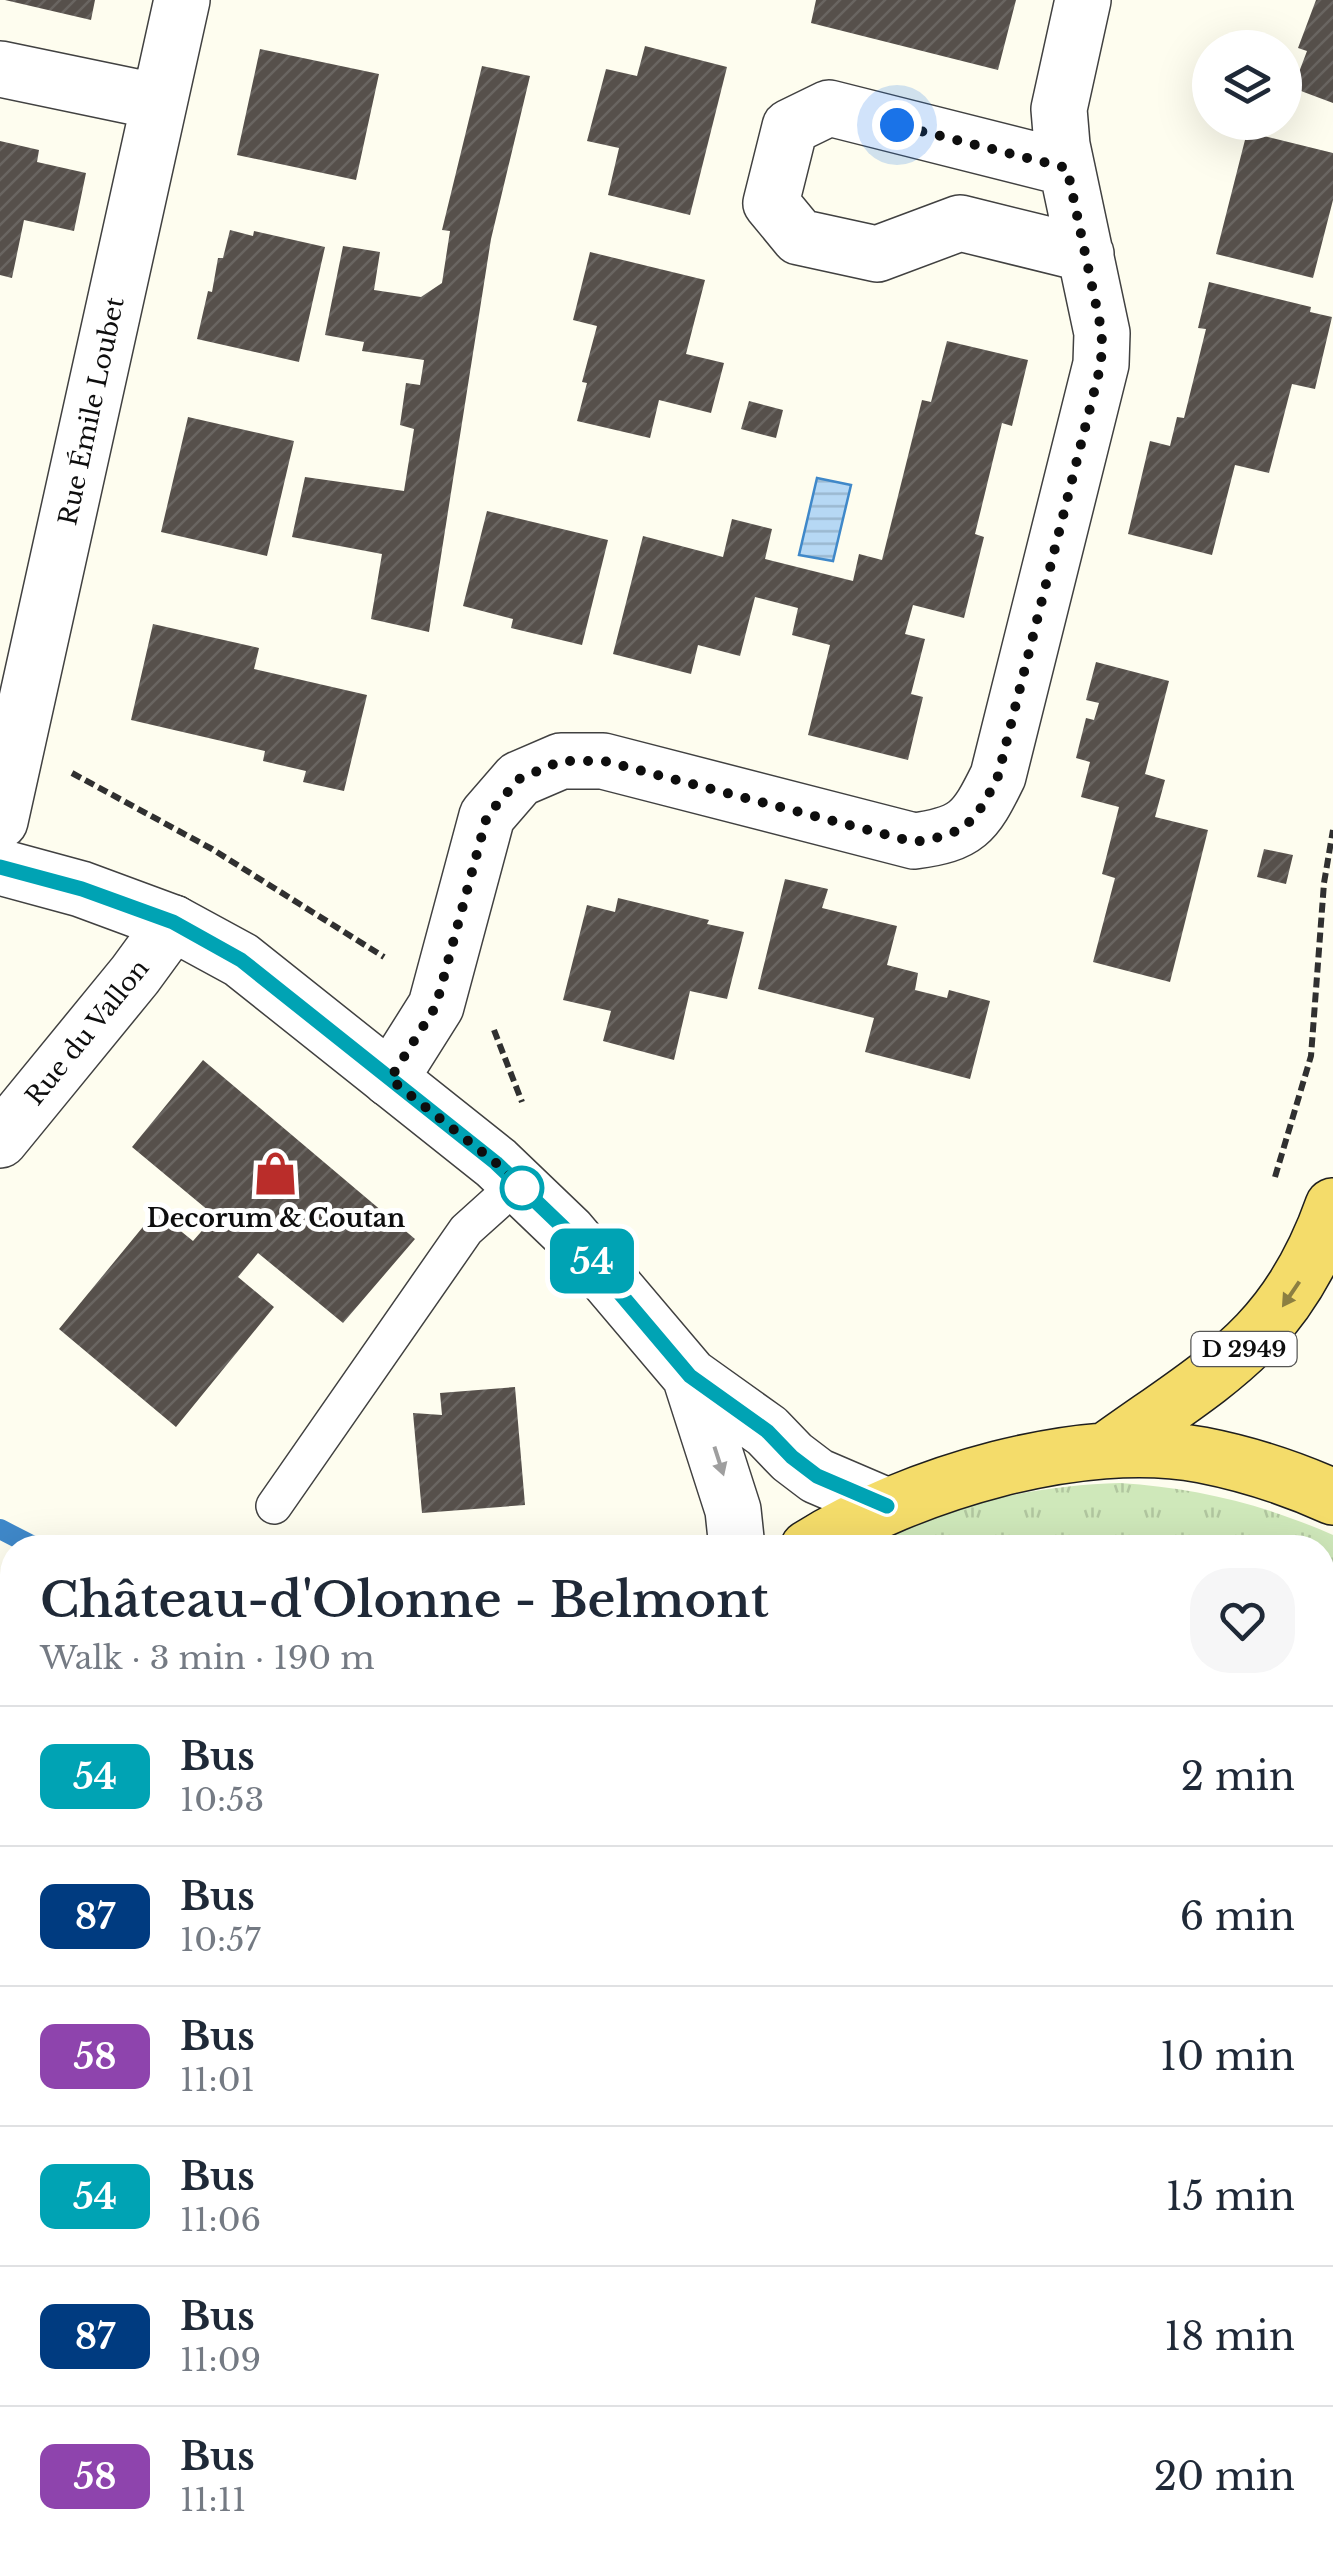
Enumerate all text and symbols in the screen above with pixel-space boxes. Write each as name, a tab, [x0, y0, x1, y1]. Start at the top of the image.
map controls	[1192, 30, 1302, 140]
button: layers	[1192, 30, 1302, 140]
your location	[872, 100, 922, 150]
street label: Rue Émile Loubet	[51, 293, 131, 528]
street label: Rue du Vallon	[19, 953, 156, 1111]
shop icon: Decorum & Coutan	[252, 1150, 300, 1198]
unlabelled marker	[501, 1167, 543, 1209]
place label: Decorum & Coutan	[147, 1203, 405, 1234]
line badge: 54	[547, 1228, 637, 1294]
text: 54	[570, 1240, 614, 1283]
one-way arrow	[1283, 1280, 1301, 1307]
road number: D 2949	[1192, 1332, 1296, 1366]
one-way arrow	[712, 1446, 727, 1476]
button: heart	[1190, 1568, 1295, 1673]
text: Château-d'Olonne - Belmont	[40, 1570, 769, 1630]
text: Walk · 3 min · 190 m	[40, 1638, 375, 1678]
text: Bus	[180, 1733, 255, 1780]
text: 2 min	[1181, 1753, 1295, 1800]
text: 54	[73, 1755, 117, 1798]
text: 10:53	[180, 1780, 264, 1820]
text: Bus	[180, 1873, 255, 1920]
text: 6 min	[1180, 1893, 1295, 1940]
text: 87	[75, 1895, 115, 1938]
text: 10:57	[180, 1920, 260, 1960]
text: Bus	[180, 2013, 255, 2060]
text: 10 min	[1160, 2033, 1295, 2080]
text: 58	[73, 2035, 117, 2078]
text: 11:01	[180, 2060, 255, 2100]
text: Bus	[180, 2153, 255, 2200]
text: 15 min	[1166, 2173, 1295, 2220]
text: 54	[73, 2175, 117, 2218]
text: 11:06	[180, 2200, 261, 2240]
text: Bus	[180, 2293, 255, 2340]
text: 18 min	[1164, 2313, 1295, 2360]
text: 87	[75, 2315, 115, 2358]
text: 11:09	[180, 2340, 261, 2380]
text: Bus	[180, 2433, 255, 2480]
text: 20 min	[1154, 2453, 1295, 2500]
text: 58	[73, 2455, 117, 2498]
text: 11:11	[180, 2480, 246, 2520]

